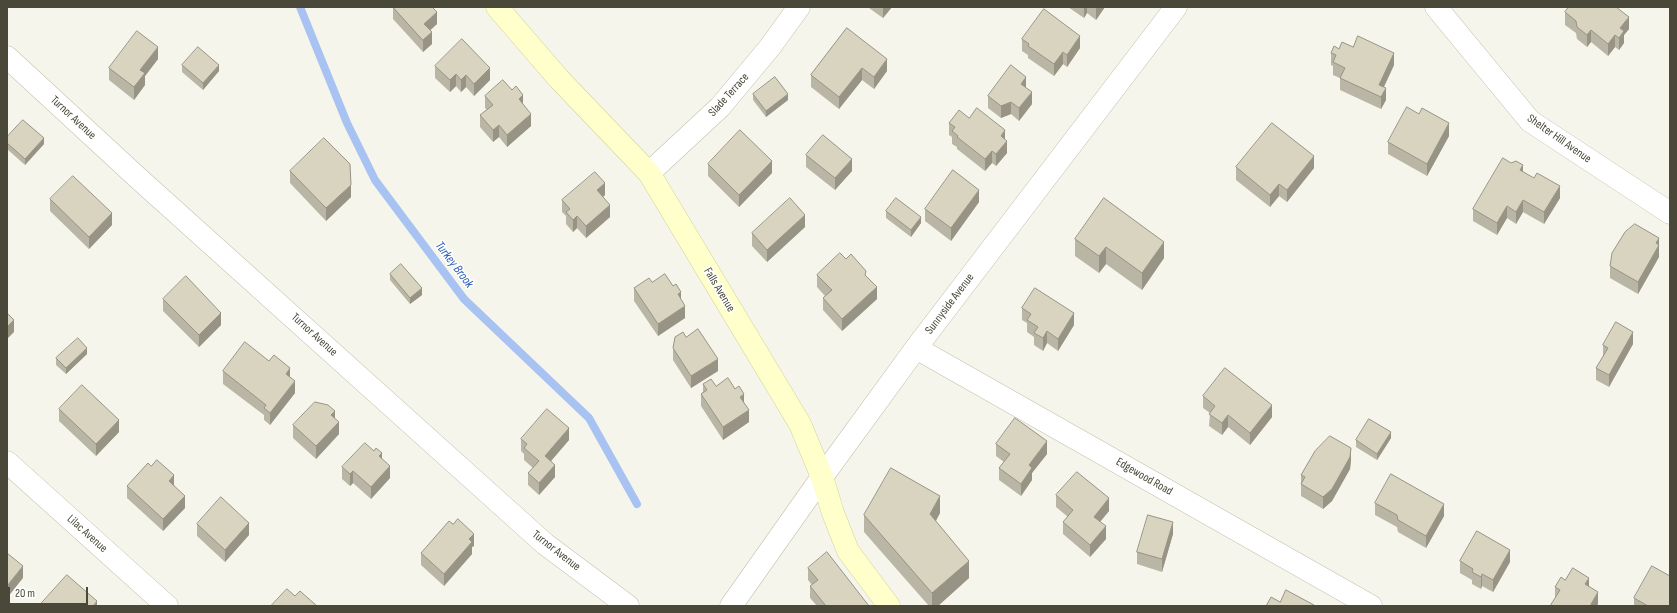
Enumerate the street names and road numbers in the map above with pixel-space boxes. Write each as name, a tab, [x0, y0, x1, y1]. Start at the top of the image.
street label: Slade Terrace	[706, 70, 752, 120]
street label: Turnor Avenue	[47, 93, 99, 143]
street label: Shelter Hill Avenue	[1524, 112, 1594, 166]
street label: Falls Avenue	[700, 265, 738, 315]
street label: Sunnyside Avenue	[922, 271, 978, 337]
street label: Turnor Avenue	[288, 310, 340, 360]
street label: Edgewood Road	[1113, 455, 1175, 499]
street label: Lilac Avenue	[64, 512, 110, 556]
street label: Turnor Avenue	[529, 528, 583, 574]

